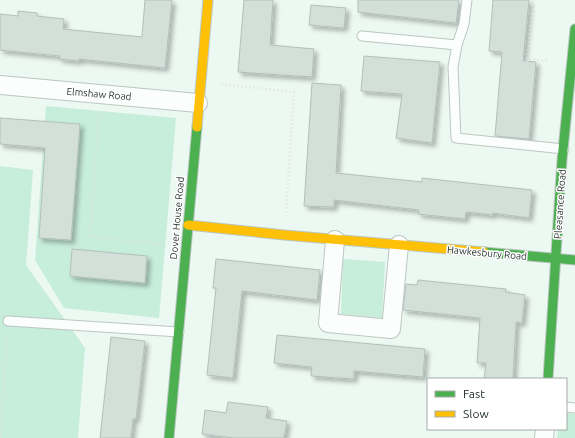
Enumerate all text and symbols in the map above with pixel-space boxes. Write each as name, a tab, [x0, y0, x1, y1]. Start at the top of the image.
street label: Elmshaw Road	[66, 86, 132, 102]
street label: Pleasance Road	[552, 169, 568, 239]
street label: Dover House Road	[168, 176, 186, 260]
street label: Hawkesbury Road	[447, 244, 528, 262]
legend	[427, 378, 567, 430]
text: Fast	[463, 387, 485, 400]
text: Slow	[463, 407, 489, 420]

